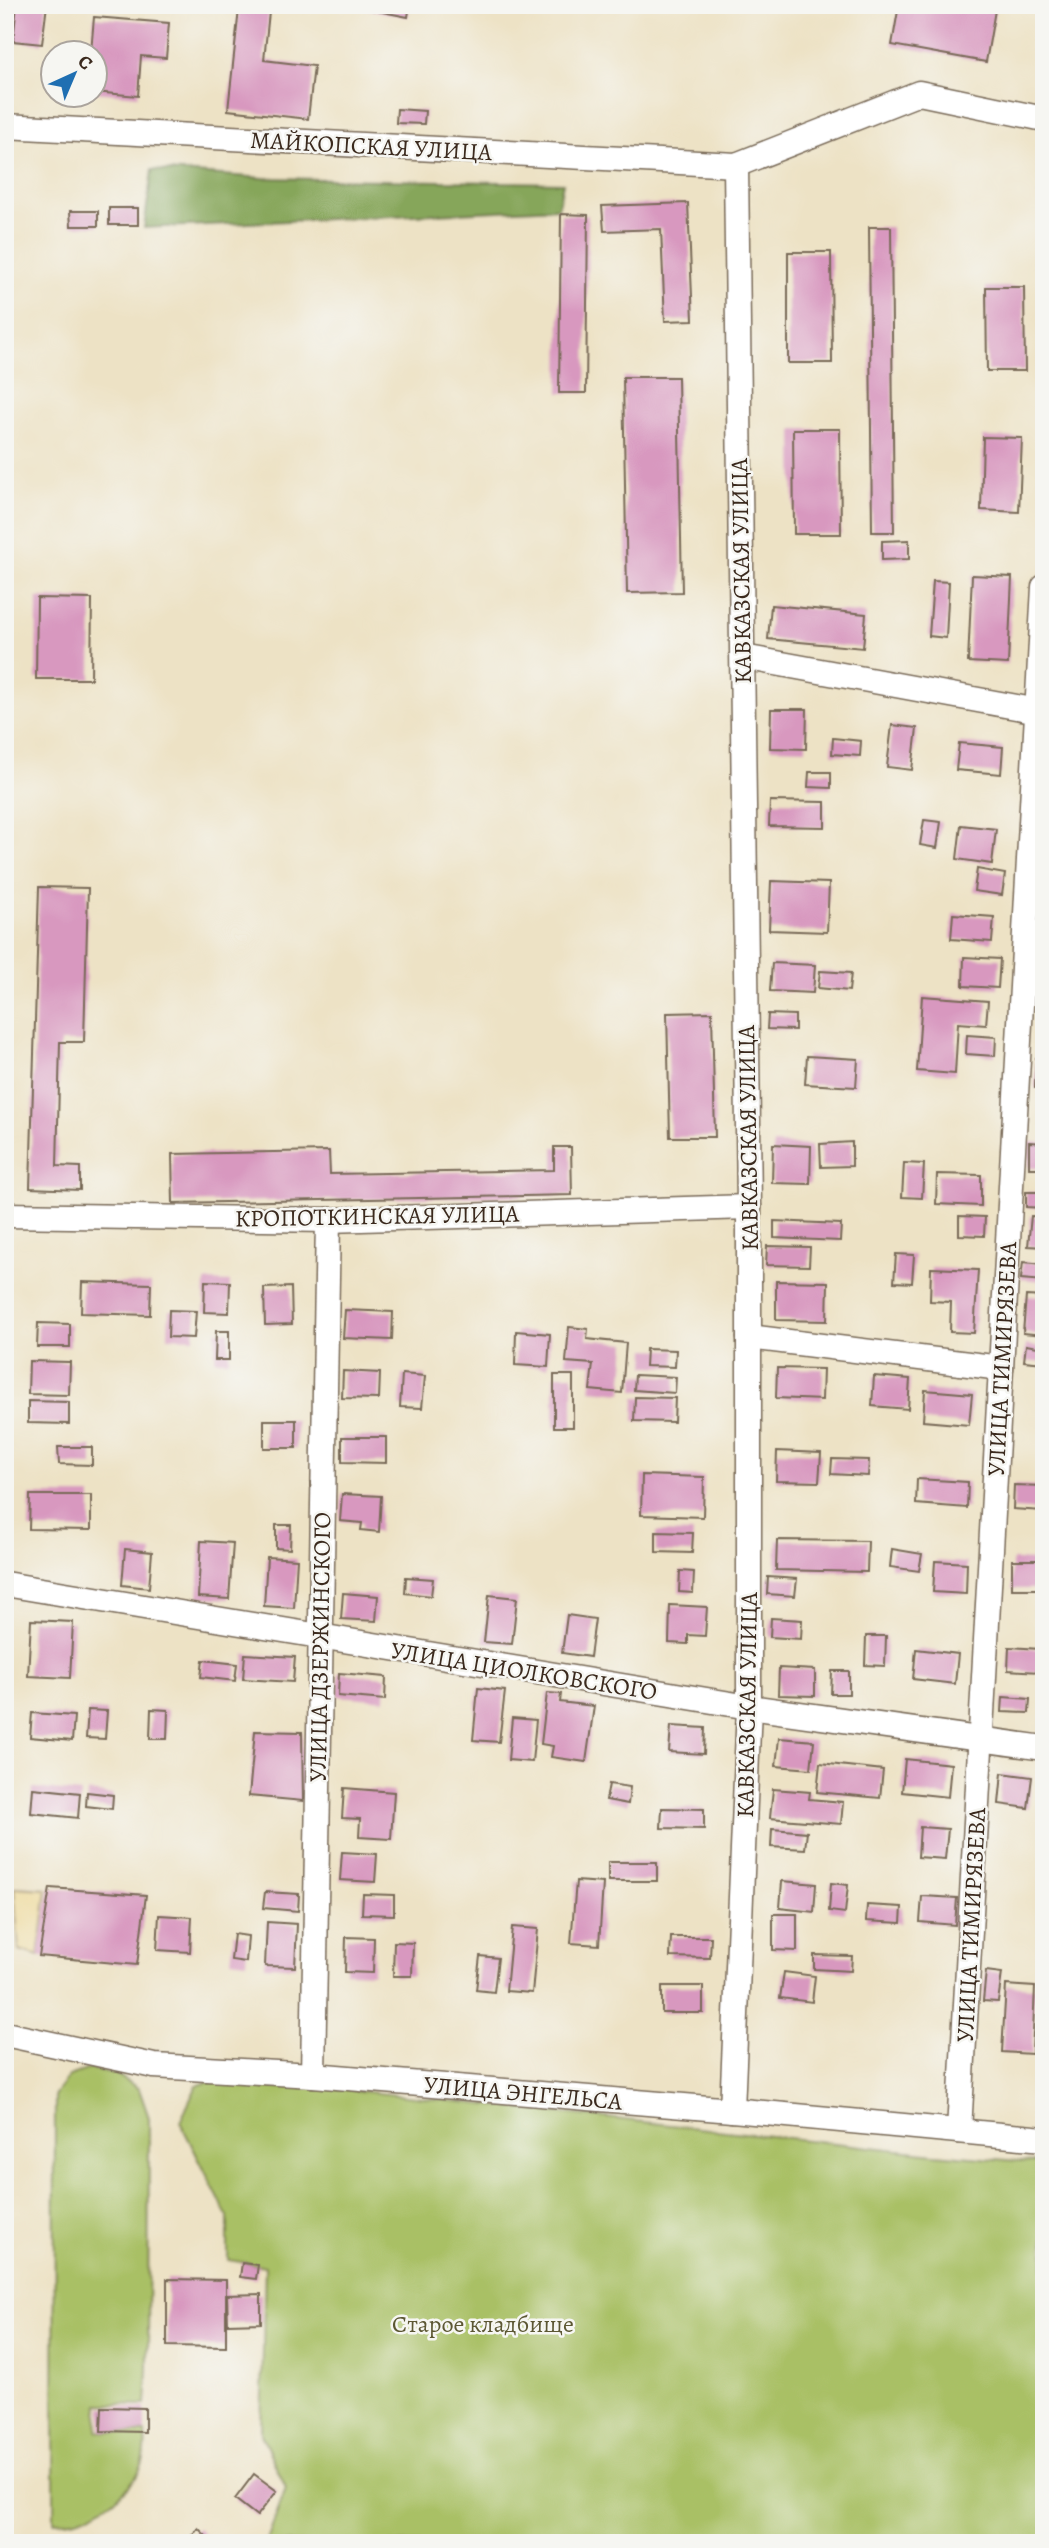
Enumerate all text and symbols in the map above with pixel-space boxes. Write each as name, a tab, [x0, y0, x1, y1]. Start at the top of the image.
north arrow	[38, 38, 108, 108]
text: С	[72, 49, 98, 76]
street label: МАЙКОПСКАЯ УЛИЦА	[249, 124, 494, 168]
street label: КАВКАЗСКАЯ УЛИЦА	[723, 457, 759, 684]
street label: КАВКАЗСКАЯ УЛИЦА	[730, 1024, 766, 1251]
street label: КРОПОТКИНСКАЯ УЛИЦА	[235, 1198, 520, 1234]
street label: УЛИЦА ТИМИРЯЗЕВА	[980, 1240, 1024, 1477]
street label: УЛИЦА ДЗЕРЖИНСКОГО	[302, 1512, 338, 1782]
street label: КАВКАЗСКАЯ УЛИЦА	[729, 1591, 765, 1818]
street label: УЛИЦА ЦИОЛКОВСКОГО	[389, 1634, 659, 1708]
street label: УЛИЦА ТИМИРЯЗЕВА	[949, 1806, 993, 2043]
street label: УЛИЦА ЭНГЕЛЬСА	[422, 2068, 625, 2118]
park label: Старое кладбище	[392, 2308, 574, 2340]

